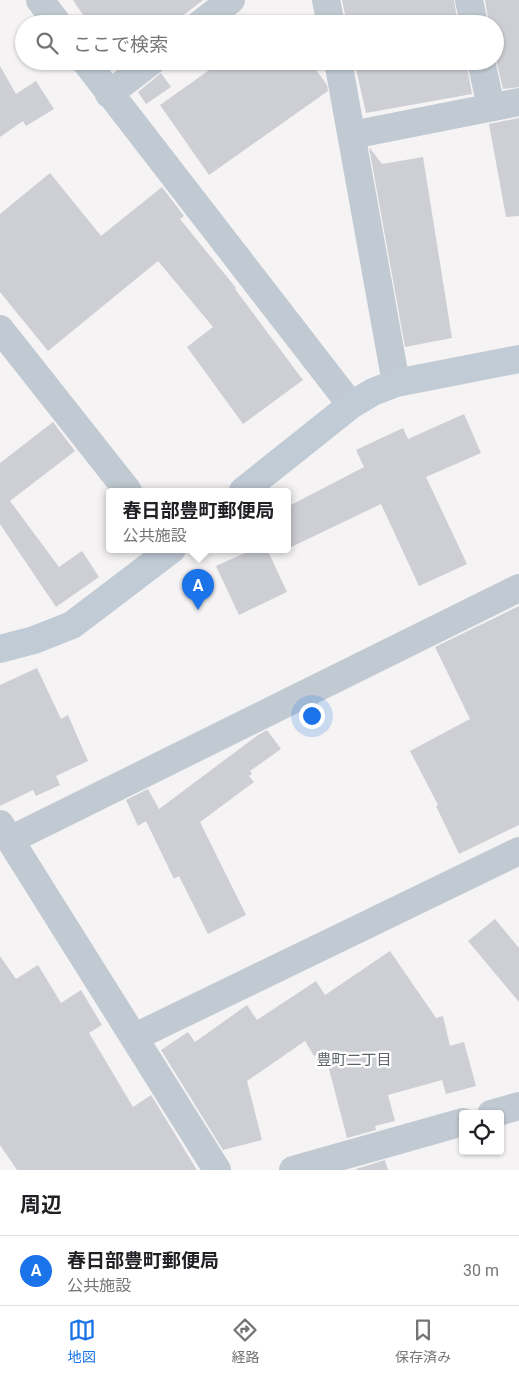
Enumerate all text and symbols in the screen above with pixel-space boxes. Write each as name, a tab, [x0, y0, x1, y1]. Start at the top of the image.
search box	[15, 15, 504, 70]
icon: search	[33, 29, 61, 57]
text: ここで検索	[73, 33, 168, 56]
popup	[106, 488, 291, 553]
text: 春日部豊町郵便局	[122, 499, 275, 522]
text: 公共施設	[122, 526, 187, 545]
pin: A	[182, 569, 214, 610]
your location	[299, 703, 325, 729]
district label: 豊町二丁目	[316, 1051, 392, 1069]
map controls	[459, 1110, 504, 1155]
button: locate	[459, 1110, 504, 1155]
text: 周辺	[20, 1193, 62, 1217]
text: 春日部豊町郵便局	[67, 1249, 219, 1272]
text: A	[31, 1261, 41, 1280]
text: 30 m	[463, 1261, 499, 1280]
text: 公共施設	[67, 1276, 131, 1295]
tab: 地図	[68, 1316, 96, 1366]
tab: 経路	[231, 1316, 259, 1366]
tab: 保存済み	[395, 1316, 451, 1366]

